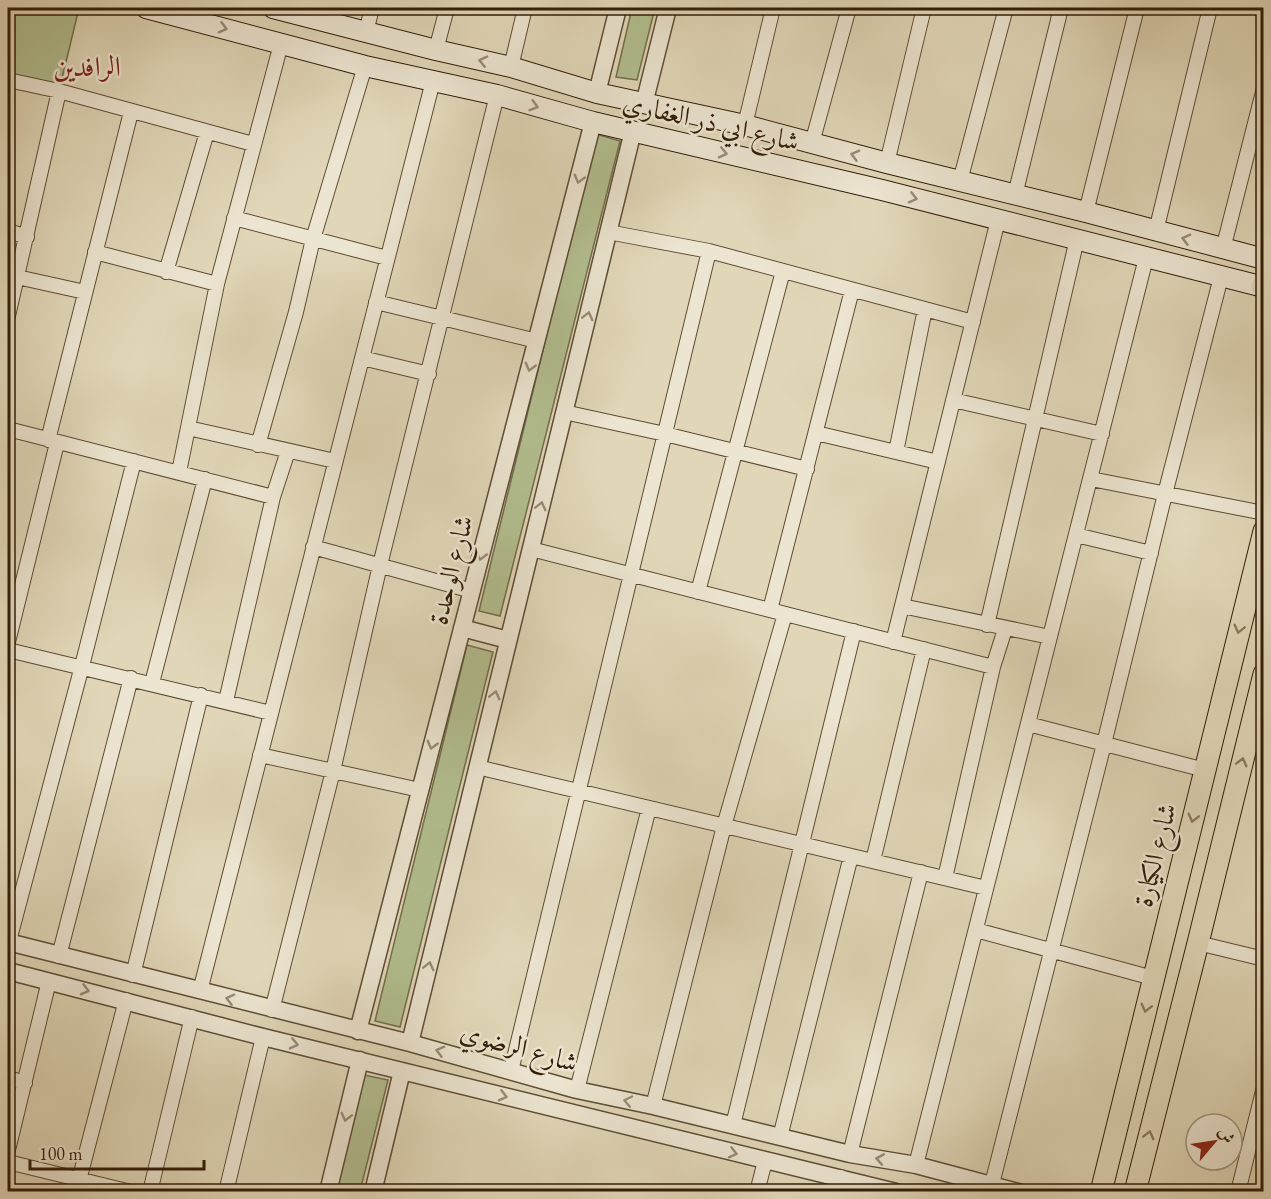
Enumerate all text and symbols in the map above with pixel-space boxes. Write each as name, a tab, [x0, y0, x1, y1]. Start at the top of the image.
one-way arrow	[217, 21, 228, 33]
district label: الرافدين	[53, 48, 121, 84]
one-way arrow	[478, 55, 488, 68]
street label: شارع ابي ذر الغفاري	[618, 84, 803, 164]
one-way arrow	[529, 98, 539, 111]
one-way arrow	[718, 145, 728, 158]
one-way arrow	[850, 149, 860, 162]
one-way arrow	[573, 174, 586, 184]
one-way arrow	[908, 191, 918, 204]
one-way arrow	[1182, 234, 1192, 246]
one-way arrow	[580, 311, 593, 321]
one-way arrow	[524, 362, 537, 372]
one-way arrow	[534, 501, 547, 511]
street label: شارع الوحدة	[420, 512, 486, 629]
one-way arrow	[475, 551, 488, 561]
one-way arrow	[1234, 624, 1247, 634]
one-way arrow	[487, 690, 500, 700]
one-way arrow	[427, 739, 439, 750]
one-way arrow	[1234, 757, 1247, 767]
street label: شارع الكيارة	[1125, 799, 1189, 912]
one-way arrow	[1187, 813, 1200, 823]
one-way arrow	[421, 961, 434, 971]
one-way arrow	[79, 983, 89, 996]
one-way arrow	[225, 994, 236, 1006]
one-way arrow	[1140, 1003, 1153, 1013]
street label: شارع الرضوي	[455, 1013, 582, 1085]
one-way arrow	[288, 1037, 298, 1050]
one-way arrow	[435, 1046, 445, 1059]
one-way arrow	[498, 1089, 508, 1102]
one-way arrow	[624, 1095, 634, 1108]
one-way arrow	[341, 1112, 354, 1122]
north arrow	[1184, 1112, 1244, 1172]
text: ش	[1214, 1123, 1240, 1147]
one-way arrow	[1142, 1130, 1155, 1140]
scale bar	[30, 1133, 204, 1171]
text: 100 m	[39, 1142, 83, 1165]
one-way arrow	[728, 1146, 738, 1159]
one-way arrow	[875, 1153, 885, 1166]

